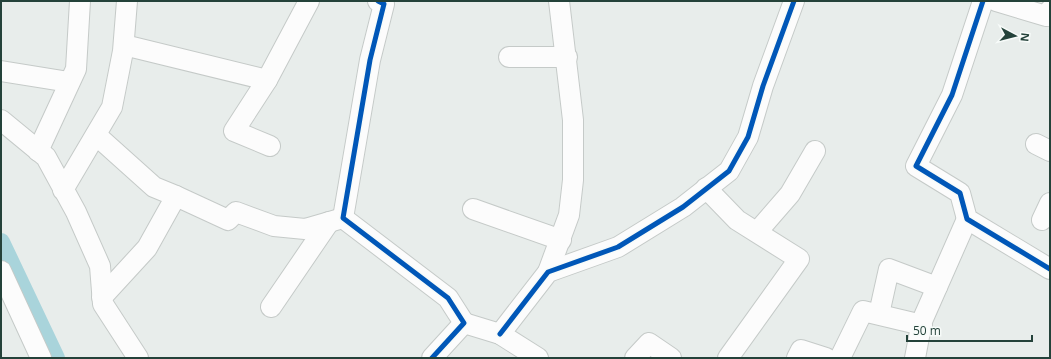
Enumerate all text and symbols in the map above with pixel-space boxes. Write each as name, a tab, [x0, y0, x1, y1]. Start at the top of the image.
north arrow	[995, 16, 1035, 56]
text: N	[1017, 32, 1033, 43]
scale bar	[907, 317, 1032, 343]
text: 50 m	[913, 322, 941, 339]

